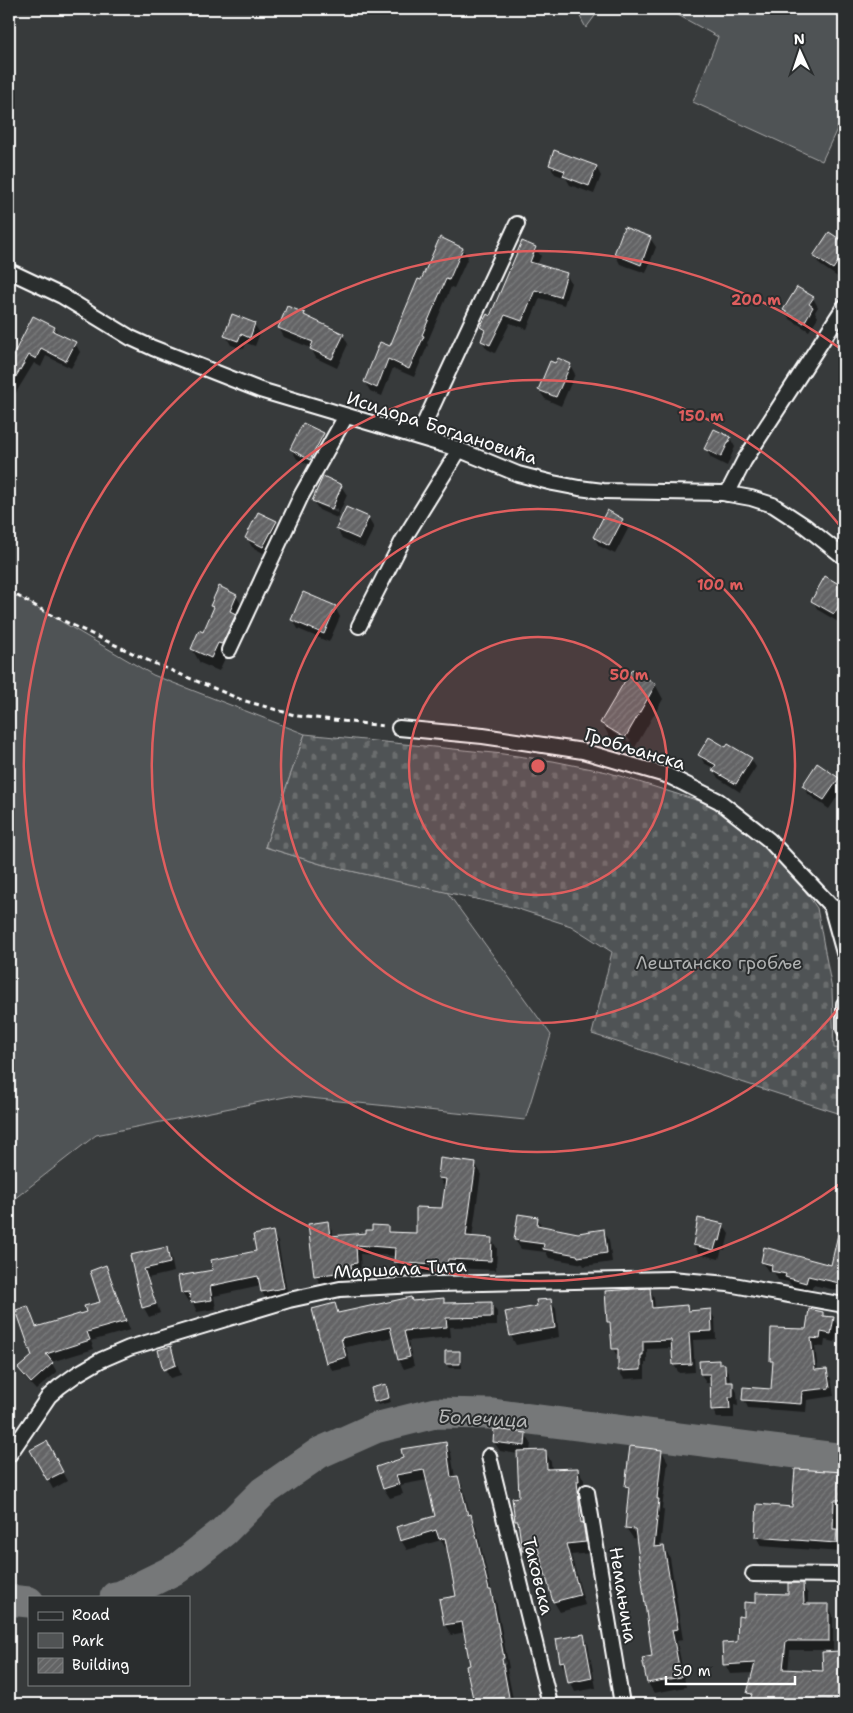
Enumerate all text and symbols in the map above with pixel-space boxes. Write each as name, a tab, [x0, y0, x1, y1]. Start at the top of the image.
north arrow	[776, 28, 826, 78]
text: N	[793, 30, 805, 48]
text: 200 m	[731, 290, 781, 310]
street label: Исидора Богдановића	[344, 386, 540, 470]
text: 150 m	[678, 406, 724, 426]
text: 100 m	[697, 575, 743, 595]
text: 50 m	[610, 665, 649, 685]
street label: Гробљанска	[581, 722, 689, 776]
centre of rings	[529, 757, 547, 775]
park label: Лештанско гробље	[636, 951, 802, 975]
street label: Маршала Тита	[333, 1254, 467, 1284]
water label: Болечица	[437, 1404, 529, 1433]
street label: Таковска	[517, 1535, 559, 1617]
street label: Немањина	[604, 1545, 642, 1645]
legend	[28, 1596, 190, 1686]
text: Road	[72, 1605, 110, 1625]
text: Park	[72, 1631, 104, 1651]
scale bar	[666, 1653, 794, 1685]
text: Building	[72, 1655, 129, 1675]
text: 50 m	[673, 1661, 711, 1681]

